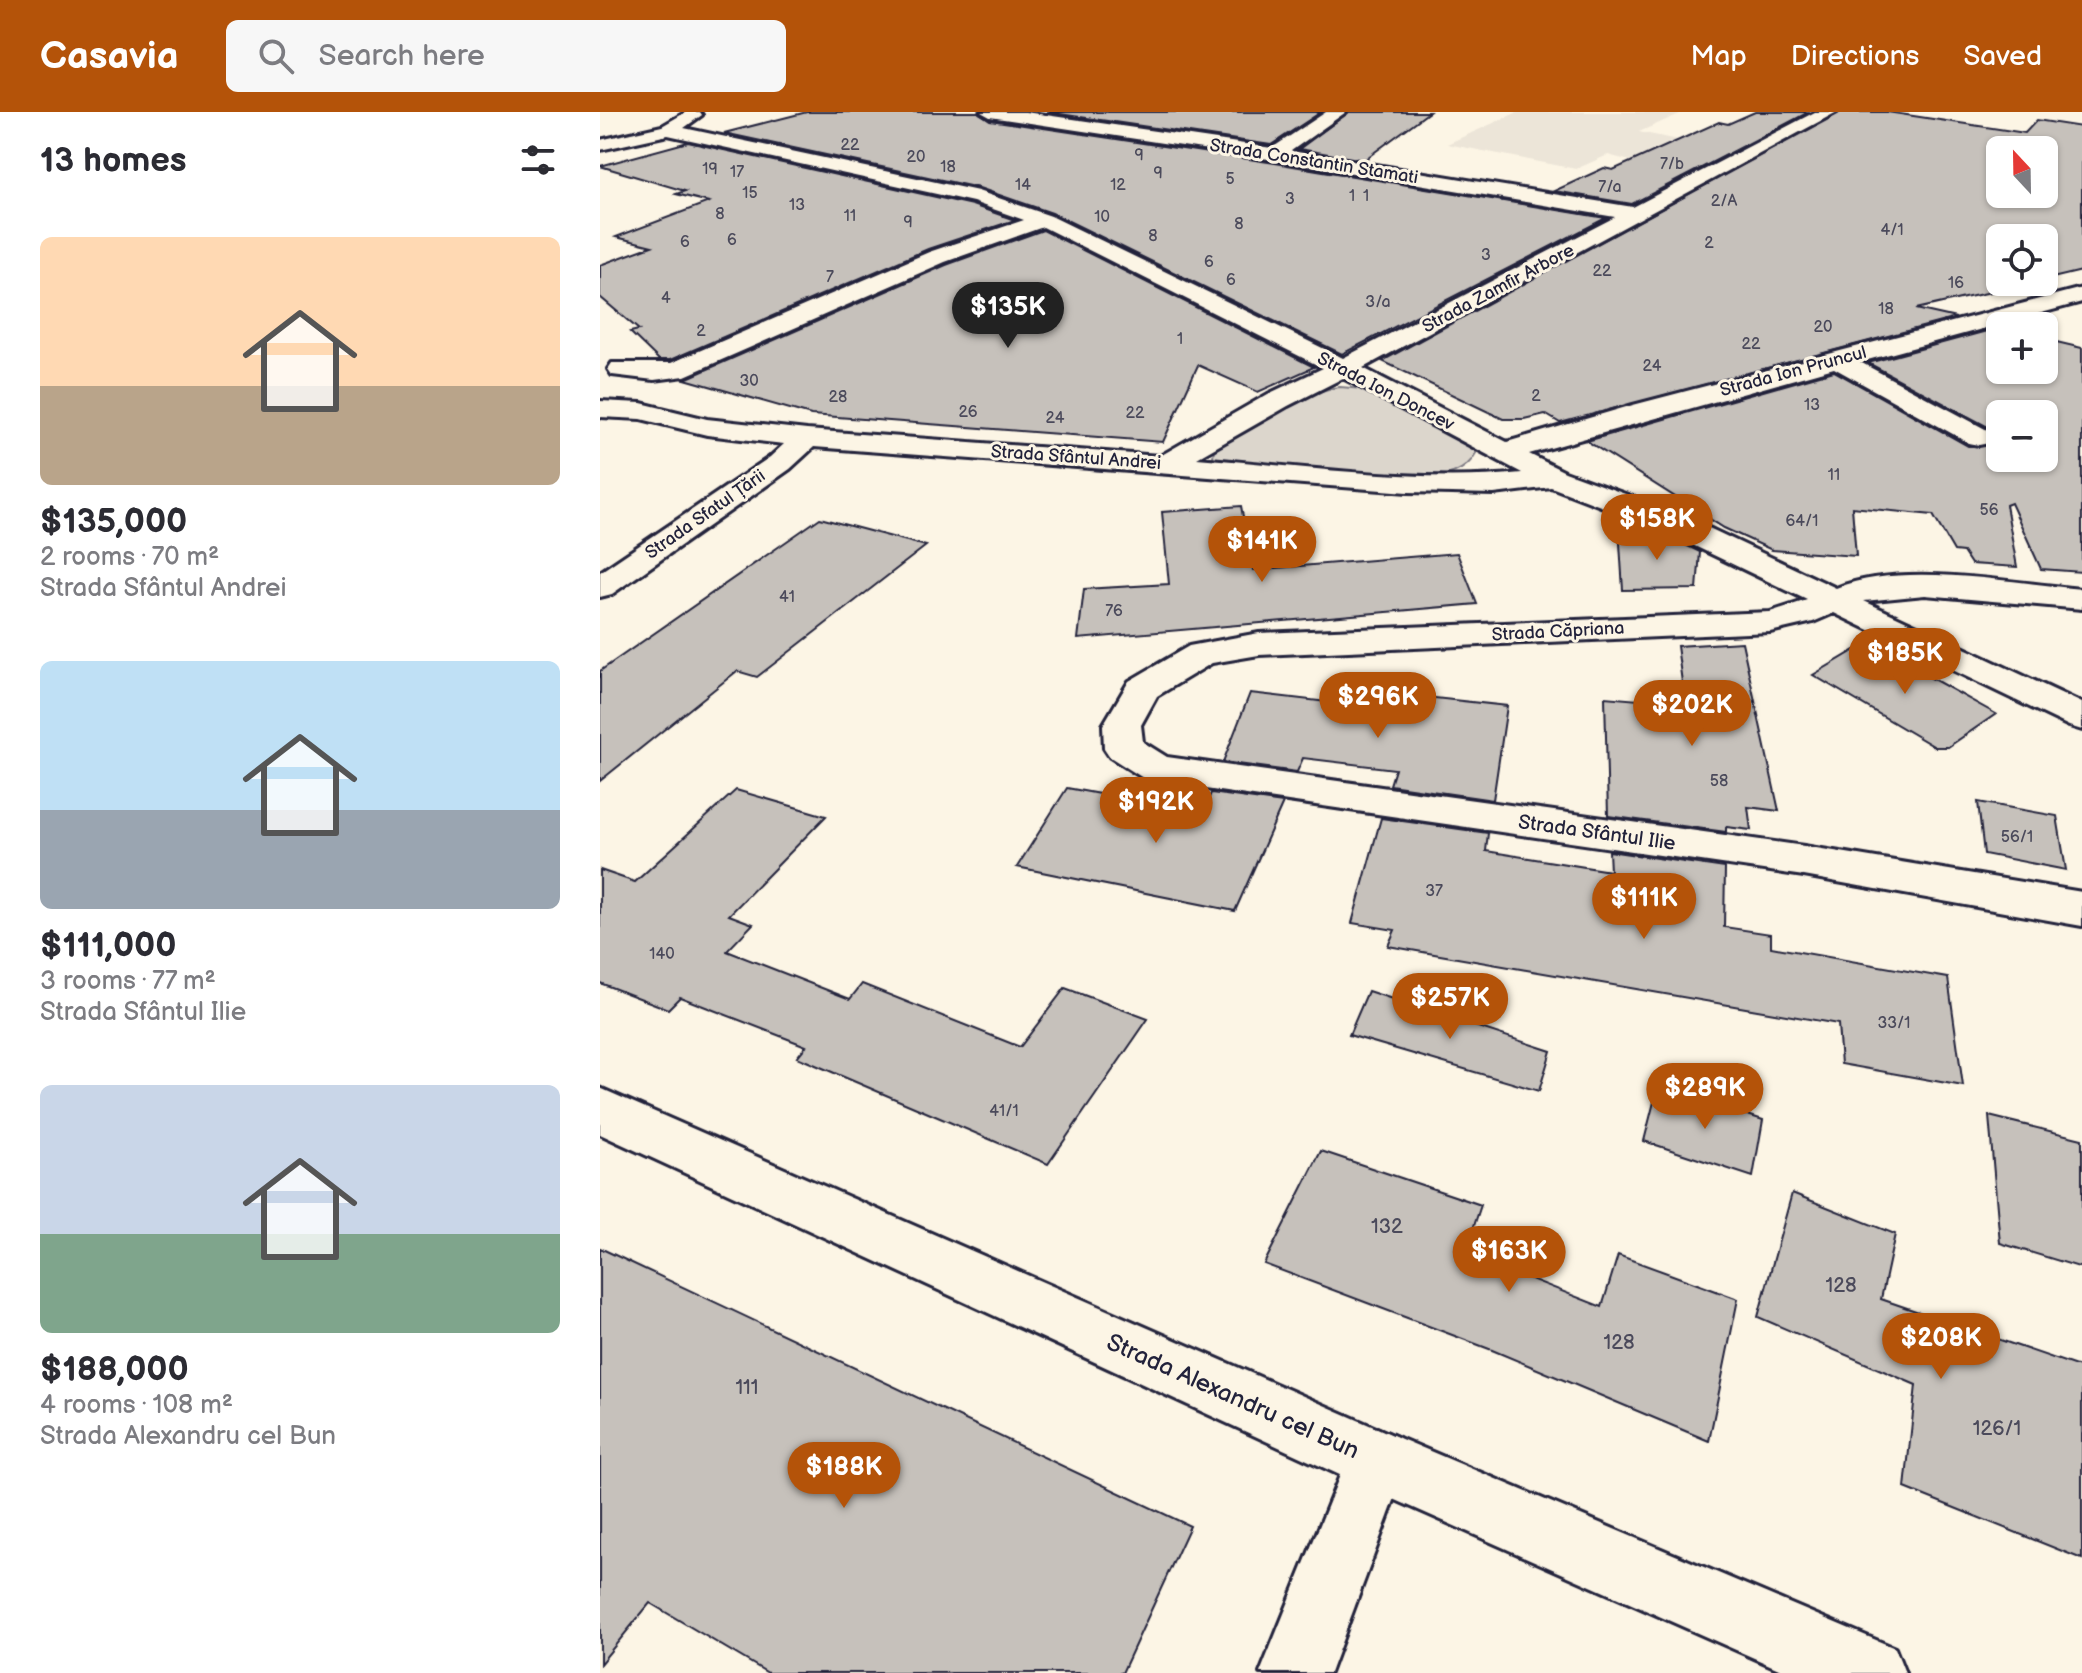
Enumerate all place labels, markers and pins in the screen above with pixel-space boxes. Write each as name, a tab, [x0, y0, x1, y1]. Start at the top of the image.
pin: $135K	[952, 282, 1064, 350]
pin: $158K	[1601, 494, 1713, 562]
pin: $141K	[1206, 516, 1318, 584]
pin: $185K	[1849, 628, 1961, 696]
pin: $296K	[1322, 672, 1434, 740]
pin: $202K	[1636, 680, 1748, 748]
pin: $192K	[1100, 777, 1212, 845]
pin: $111K	[1588, 873, 1700, 941]
pin: $257K	[1394, 973, 1506, 1041]
pin: $289K	[1649, 1063, 1761, 1131]
pin: $163K	[1453, 1226, 1565, 1294]
pin: $208K	[1885, 1313, 1997, 1381]
pin: $188K	[788, 1442, 900, 1510]

